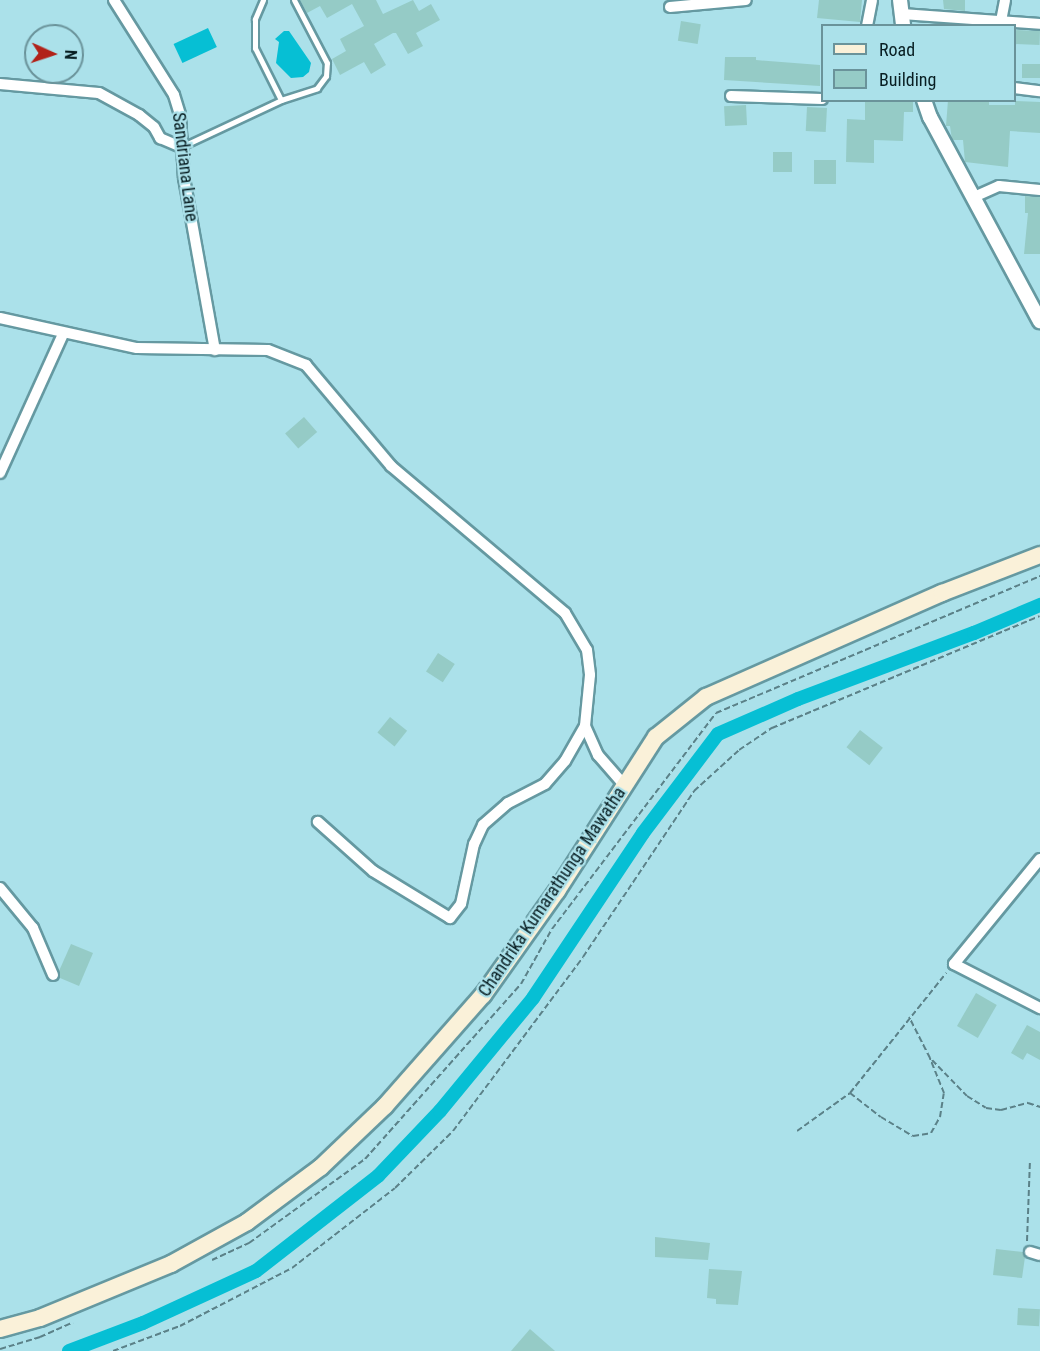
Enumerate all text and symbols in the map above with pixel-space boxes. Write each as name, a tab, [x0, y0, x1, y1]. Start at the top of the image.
north arrow	[24, 24, 84, 84]
legend	[821, 24, 1016, 102]
text: Road	[879, 39, 915, 60]
text: N	[61, 49, 80, 60]
text: Building	[879, 69, 936, 90]
street label: Sandriana Lane	[168, 111, 202, 223]
street label: Chandrika Kumarathunga Mawatha	[474, 783, 630, 1001]

